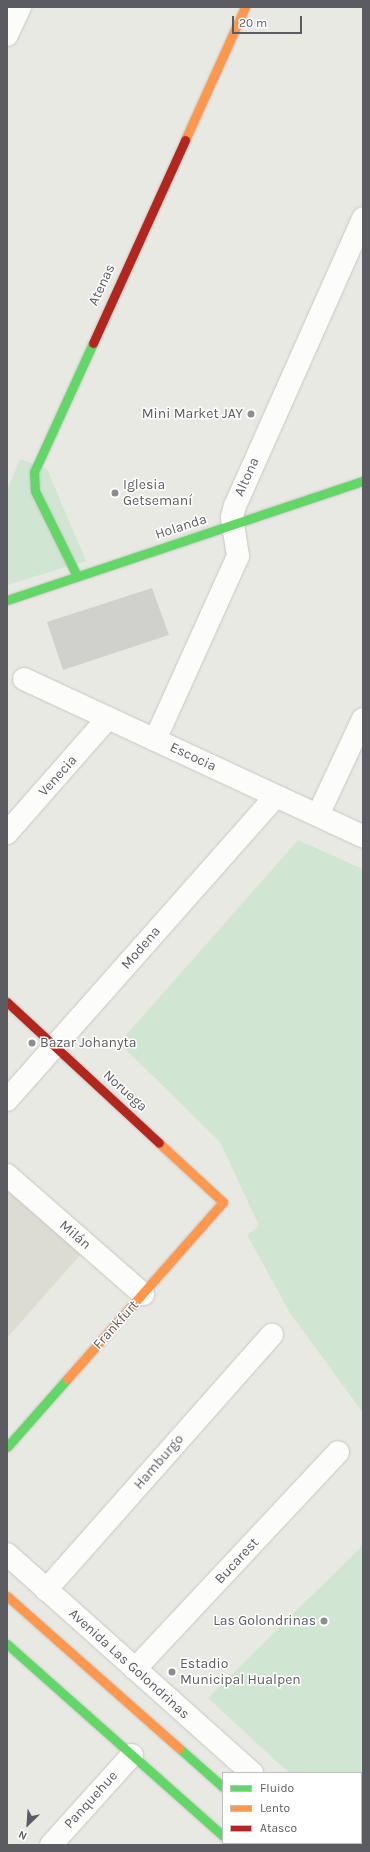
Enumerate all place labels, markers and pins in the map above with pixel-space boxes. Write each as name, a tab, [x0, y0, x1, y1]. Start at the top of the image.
place label: Mini Market JAY	[142, 406, 243, 422]
marker: Mini Market JAY	[246, 409, 256, 419]
place label: Iglesia Getsemaní	[123, 477, 192, 510]
marker: Iglesia Getsemaní	[110, 488, 120, 498]
place label: Bazar Johanyta	[40, 1035, 137, 1051]
marker: Bazar Johanyta	[27, 1038, 37, 1048]
place label: Las Golondrinas	[213, 1613, 316, 1629]
marker: Las Golondrinas	[319, 1616, 329, 1626]
place label: Estadio Municipal Hualpen	[180, 1656, 301, 1688]
marker: Estadio Municipal Hualpen	[167, 1667, 177, 1677]

